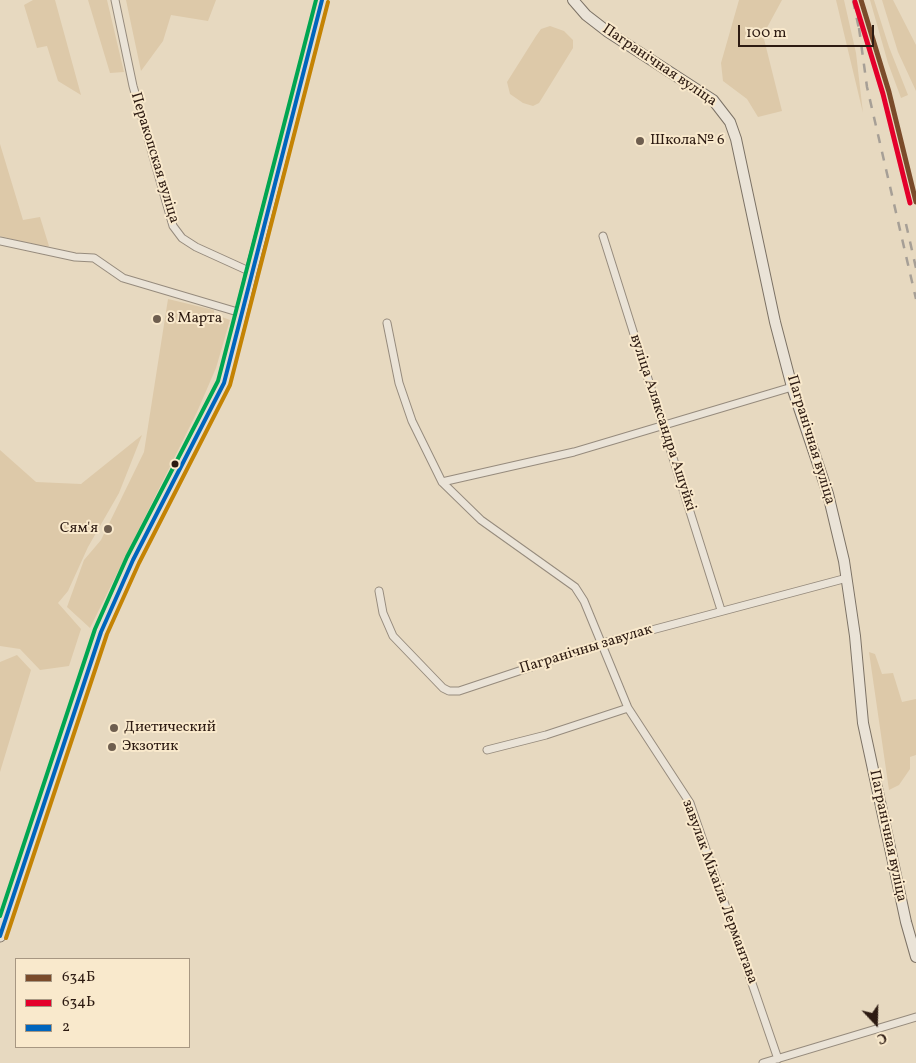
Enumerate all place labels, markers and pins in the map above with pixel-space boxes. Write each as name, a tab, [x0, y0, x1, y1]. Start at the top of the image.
place label: Школа№ 6	[650, 132, 725, 150]
marker: Школа№ 6	[634, 135, 646, 147]
place label: 8 Марта	[167, 310, 222, 328]
marker: 8 Марта	[151, 313, 163, 325]
unlabelled marker	[170, 459, 180, 469]
place label: Сям'я	[60, 520, 98, 538]
marker: Сям'я	[102, 523, 114, 535]
place label: Диетический	[124, 719, 216, 737]
marker: Диетический	[108, 722, 120, 734]
place label: Экзотик	[122, 738, 178, 756]
marker: Экзотик	[106, 741, 118, 753]

